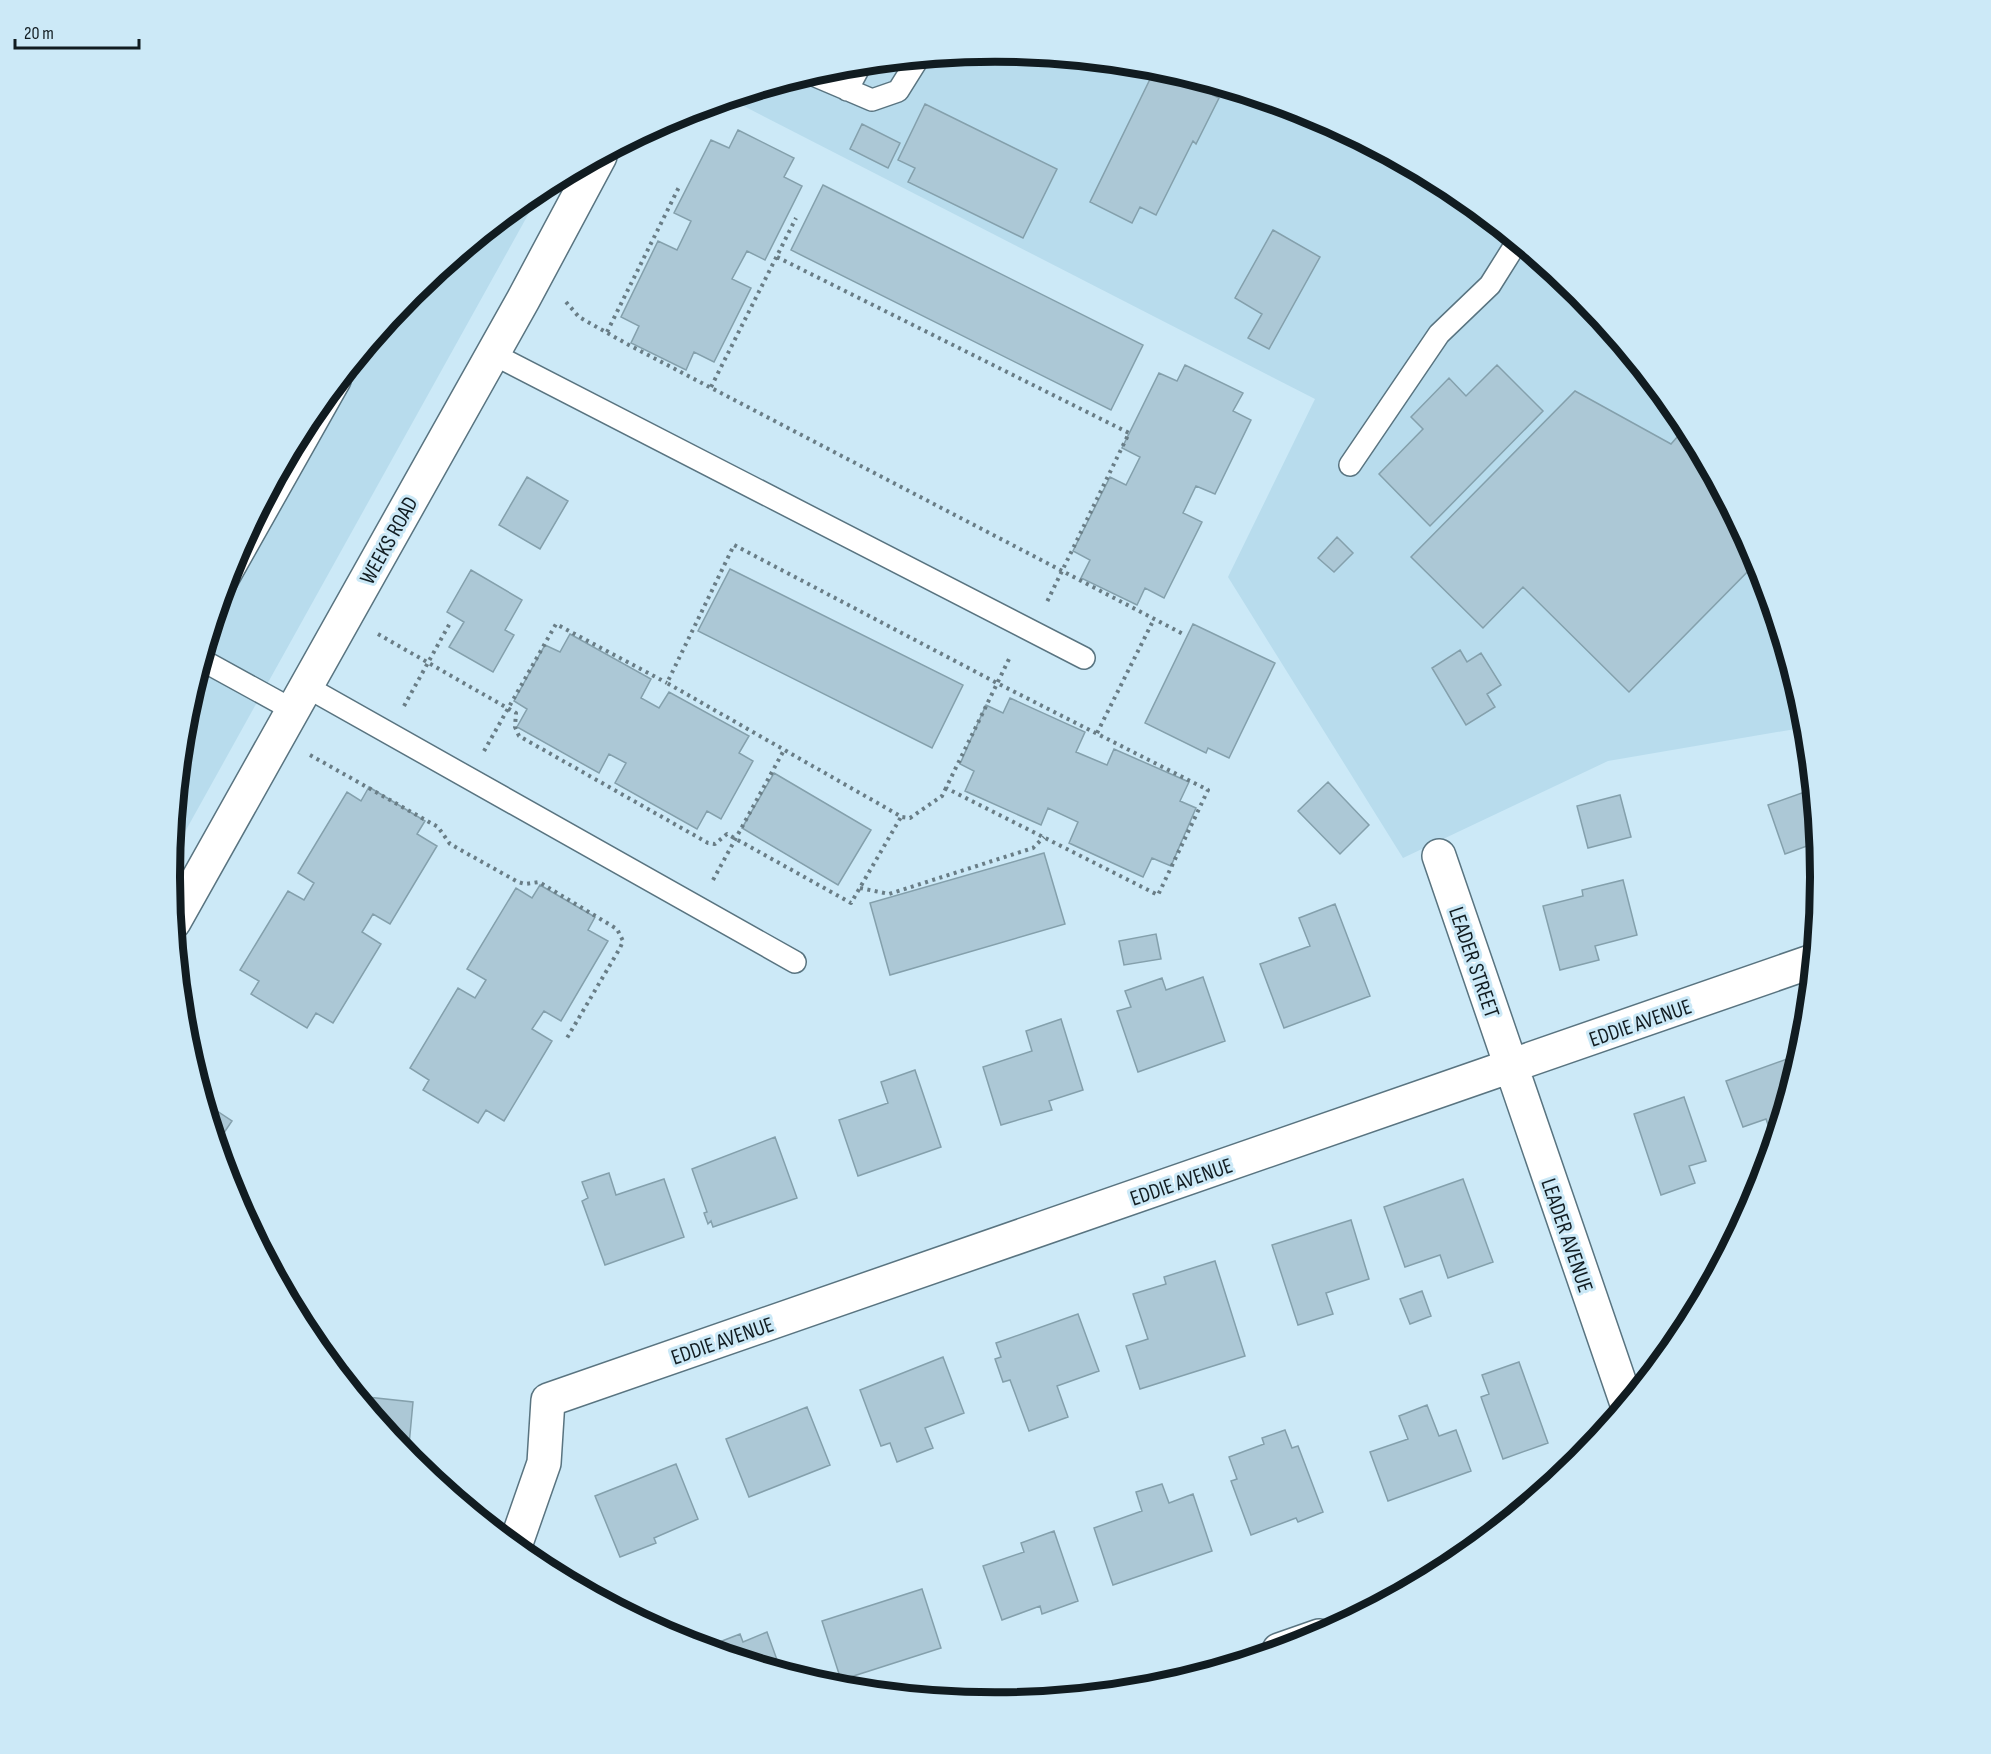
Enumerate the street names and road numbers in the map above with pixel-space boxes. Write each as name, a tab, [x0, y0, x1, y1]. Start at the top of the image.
street label: WEEKS ROAD	[354, 492, 424, 589]
street label: LEADER STREET	[1442, 904, 1505, 1022]
street label: EDDIE AVENUE	[1586, 993, 1695, 1054]
street label: EDDIE AVENUE	[1127, 1152, 1236, 1213]
street label: LEADER AVENUE	[1534, 1175, 1599, 1296]
street label: EDDIE AVENUE	[668, 1311, 777, 1372]

